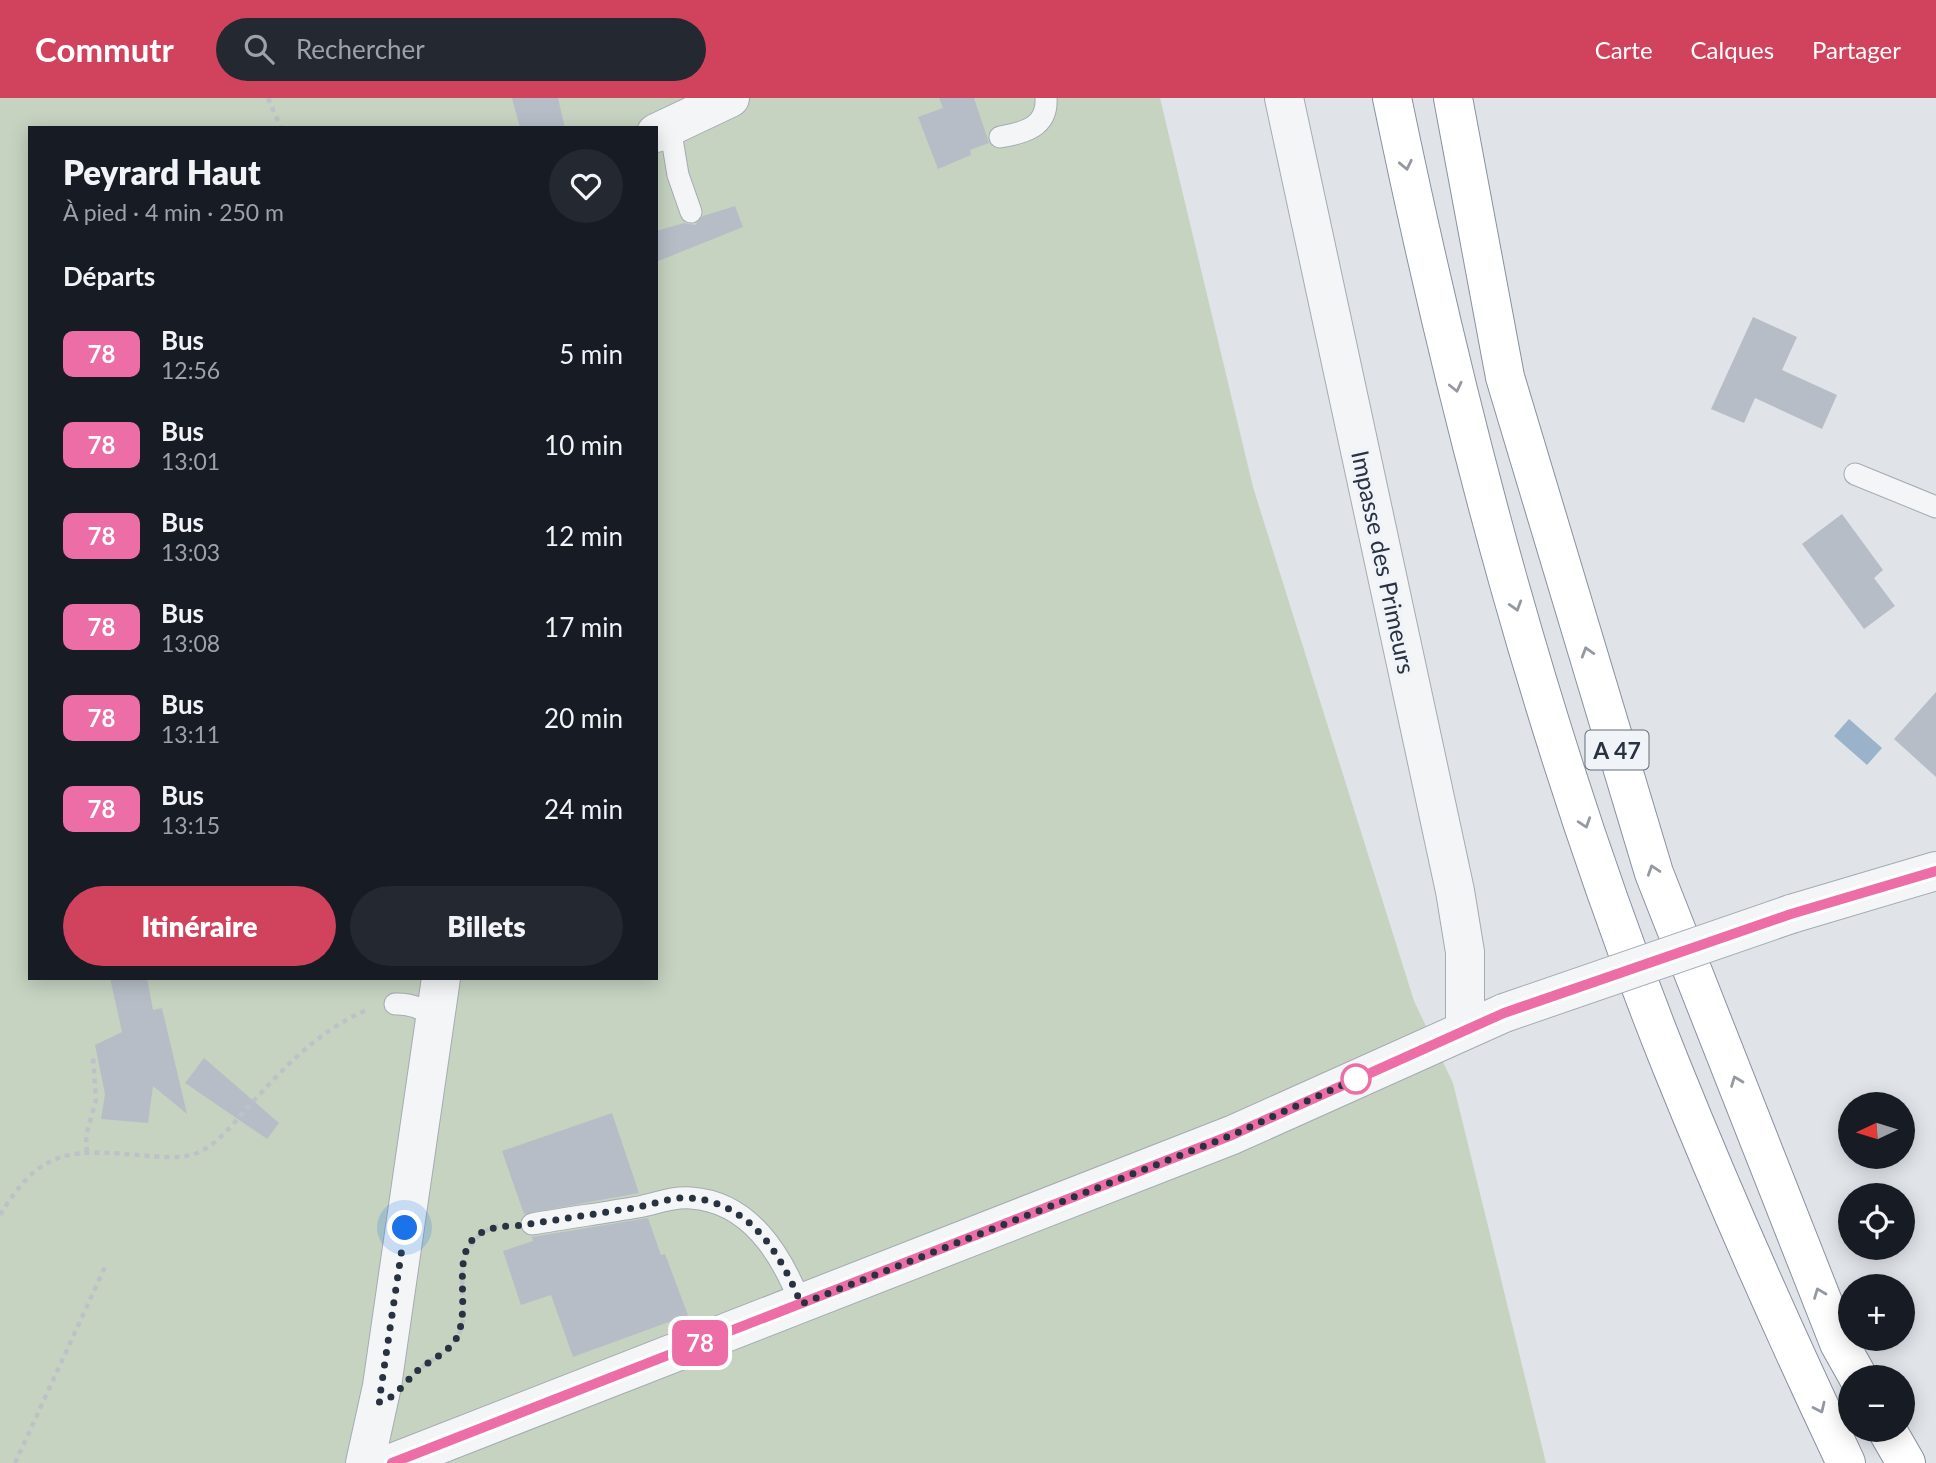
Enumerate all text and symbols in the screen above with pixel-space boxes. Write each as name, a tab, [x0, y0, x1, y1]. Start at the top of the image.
search box	[216, 18, 706, 81]
text: Commutr	[35, 29, 174, 69]
icon: search	[240, 30, 278, 68]
text: Rechercher	[296, 33, 425, 65]
text: Carte	[1595, 35, 1653, 64]
text: Calques	[1691, 35, 1774, 64]
text: Partager	[1812, 35, 1901, 64]
button: heart	[549, 149, 623, 223]
text: Peyrard Haut	[63, 152, 261, 192]
one-way arrow	[1397, 159, 1412, 171]
text: À pied · 4 min · 250 m	[63, 198, 284, 226]
text: Départs	[63, 260, 155, 292]
text: Bus	[161, 324, 204, 356]
text: 5 min	[559, 338, 623, 370]
text: 78	[88, 339, 115, 368]
text: 12:56	[161, 356, 220, 384]
one-way arrow	[1448, 381, 1463, 393]
text: Bus	[161, 415, 204, 447]
text: 10 min	[544, 429, 623, 461]
text: 78	[88, 430, 115, 459]
text: 13:01	[161, 447, 220, 475]
street label: Impasse des Primeurs	[1346, 448, 1422, 676]
text: Bus	[161, 506, 204, 538]
text: 12 min	[544, 520, 623, 552]
text: 78	[88, 521, 115, 550]
text: 13:03	[161, 538, 220, 566]
text: Bus	[161, 597, 204, 629]
one-way arrow	[1508, 600, 1523, 612]
text: 17 min	[544, 611, 623, 643]
text: 78	[88, 612, 115, 641]
text: 13:08	[161, 629, 220, 657]
one-way arrow	[1581, 646, 1596, 658]
text: Bus	[161, 688, 204, 720]
text: 20 min	[544, 702, 623, 734]
text: 78	[88, 703, 115, 732]
text: 13:11	[161, 720, 220, 748]
road number: A 47	[1586, 730, 1648, 770]
text: Bus	[161, 779, 204, 811]
text: 24 min	[544, 793, 623, 825]
text: 78	[88, 794, 115, 823]
text: 13:15	[161, 811, 220, 839]
one-way arrow	[1576, 817, 1591, 829]
one-way arrow	[1647, 864, 1661, 876]
button: Itinéraire	[63, 886, 336, 966]
button: Billets	[350, 886, 623, 966]
unlabelled marker	[1341, 1064, 1371, 1094]
one-way arrow	[1730, 1076, 1744, 1088]
north arrow	[1838, 1092, 1914, 1169]
map controls	[1838, 1092, 1915, 1442]
button: locate	[1838, 1183, 1915, 1260]
your location	[387, 1210, 422, 1245]
button: +	[1838, 1274, 1915, 1351]
one-way arrow	[1813, 1288, 1827, 1300]
line badge: 78	[668, 1320, 732, 1366]
text: 78	[686, 1328, 714, 1357]
button: −	[1838, 1365, 1915, 1442]
one-way arrow	[1811, 1401, 1825, 1413]

